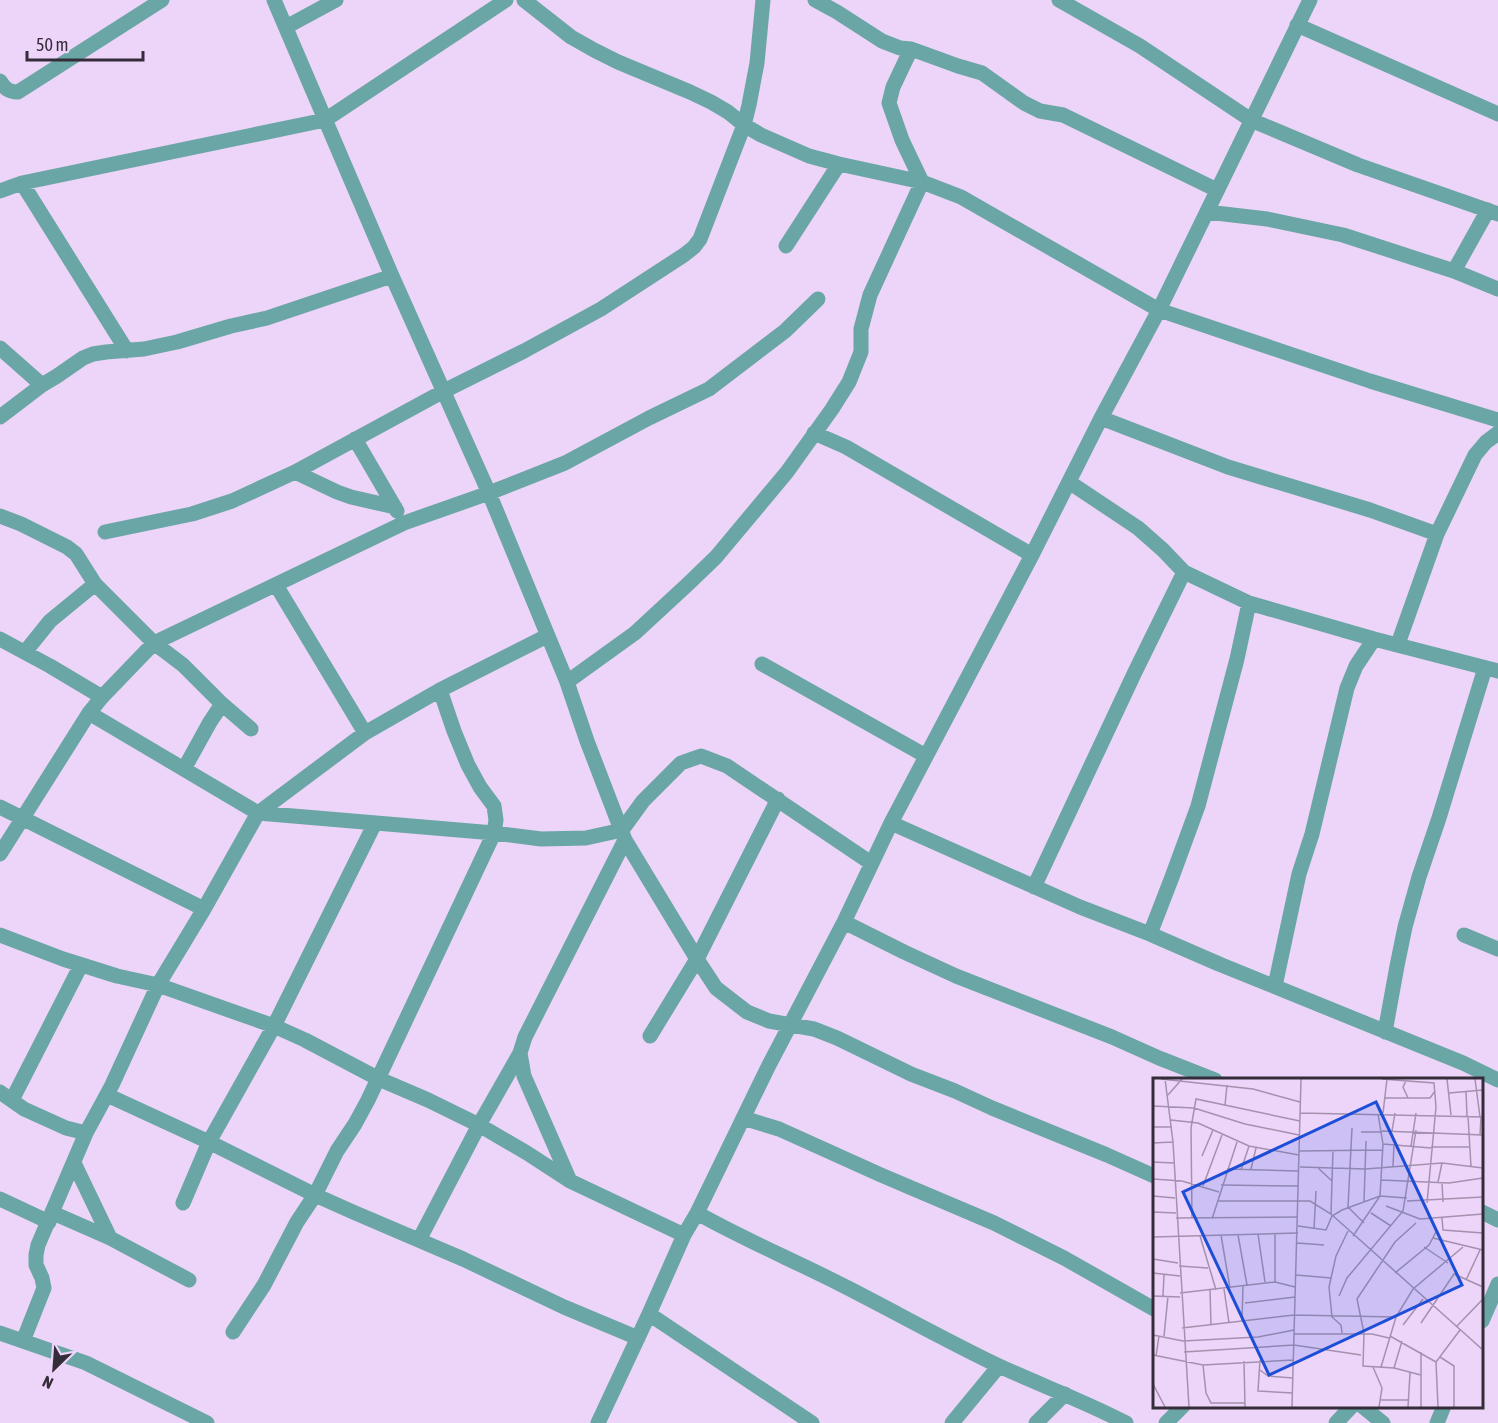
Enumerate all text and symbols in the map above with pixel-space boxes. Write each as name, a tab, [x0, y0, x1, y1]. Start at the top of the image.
scale bar	[27, 24, 142, 62]
text: 50 m	[36, 34, 68, 55]
inset map	[1153, 1078, 1483, 1408]
north arrow	[24, 1339, 84, 1399]
text: N	[40, 1372, 56, 1393]

